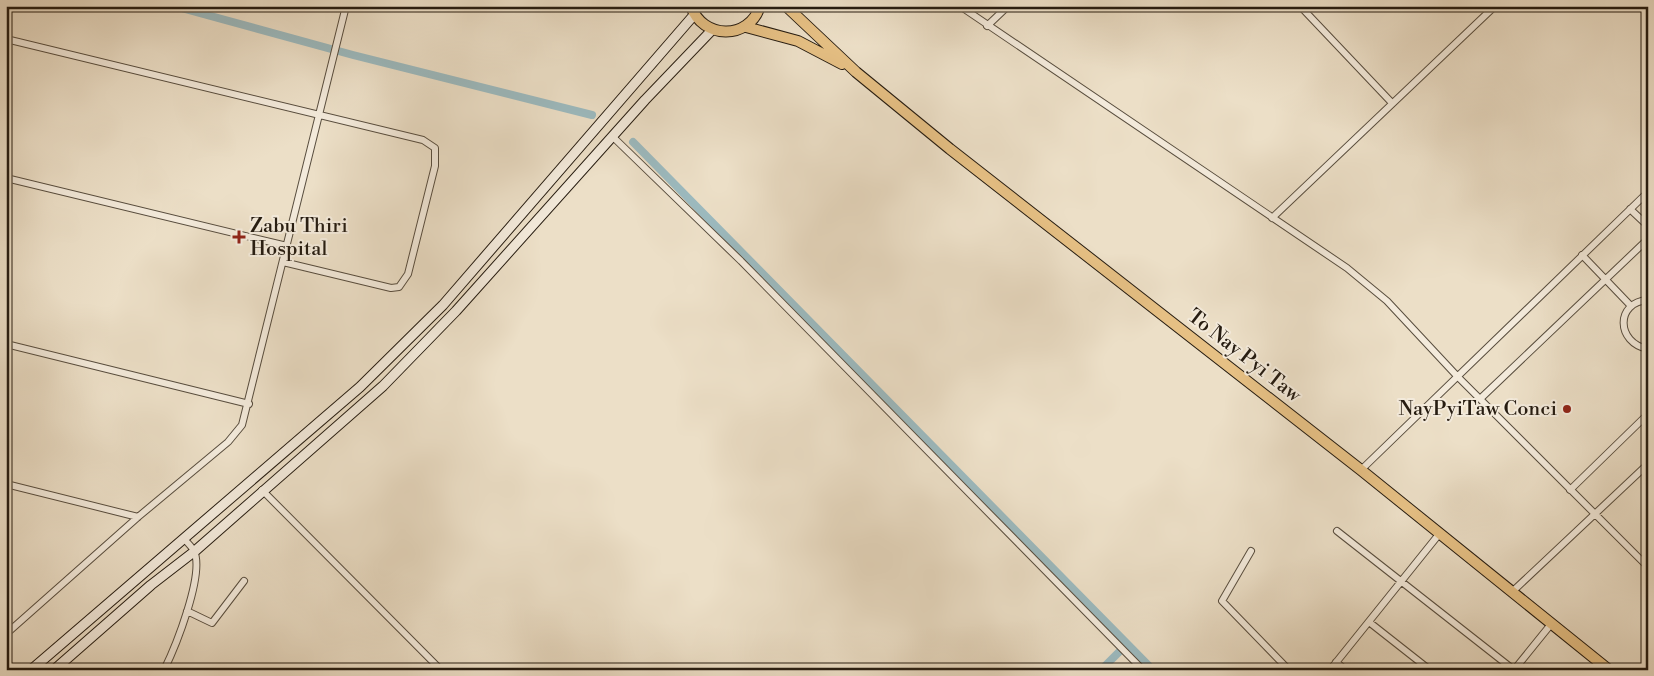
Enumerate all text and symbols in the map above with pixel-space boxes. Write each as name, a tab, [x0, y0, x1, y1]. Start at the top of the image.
place label: Zabu Thiri Hospital	[250, 214, 348, 262]
marker: Zabu Thiri Hospital	[232, 230, 246, 244]
street label: To Nay Pyi Taw	[1182, 304, 1307, 409]
place label: NayPyiTaw Conci	[1398, 397, 1557, 422]
marker: NayPyiTaw Conci	[1561, 403, 1573, 415]

